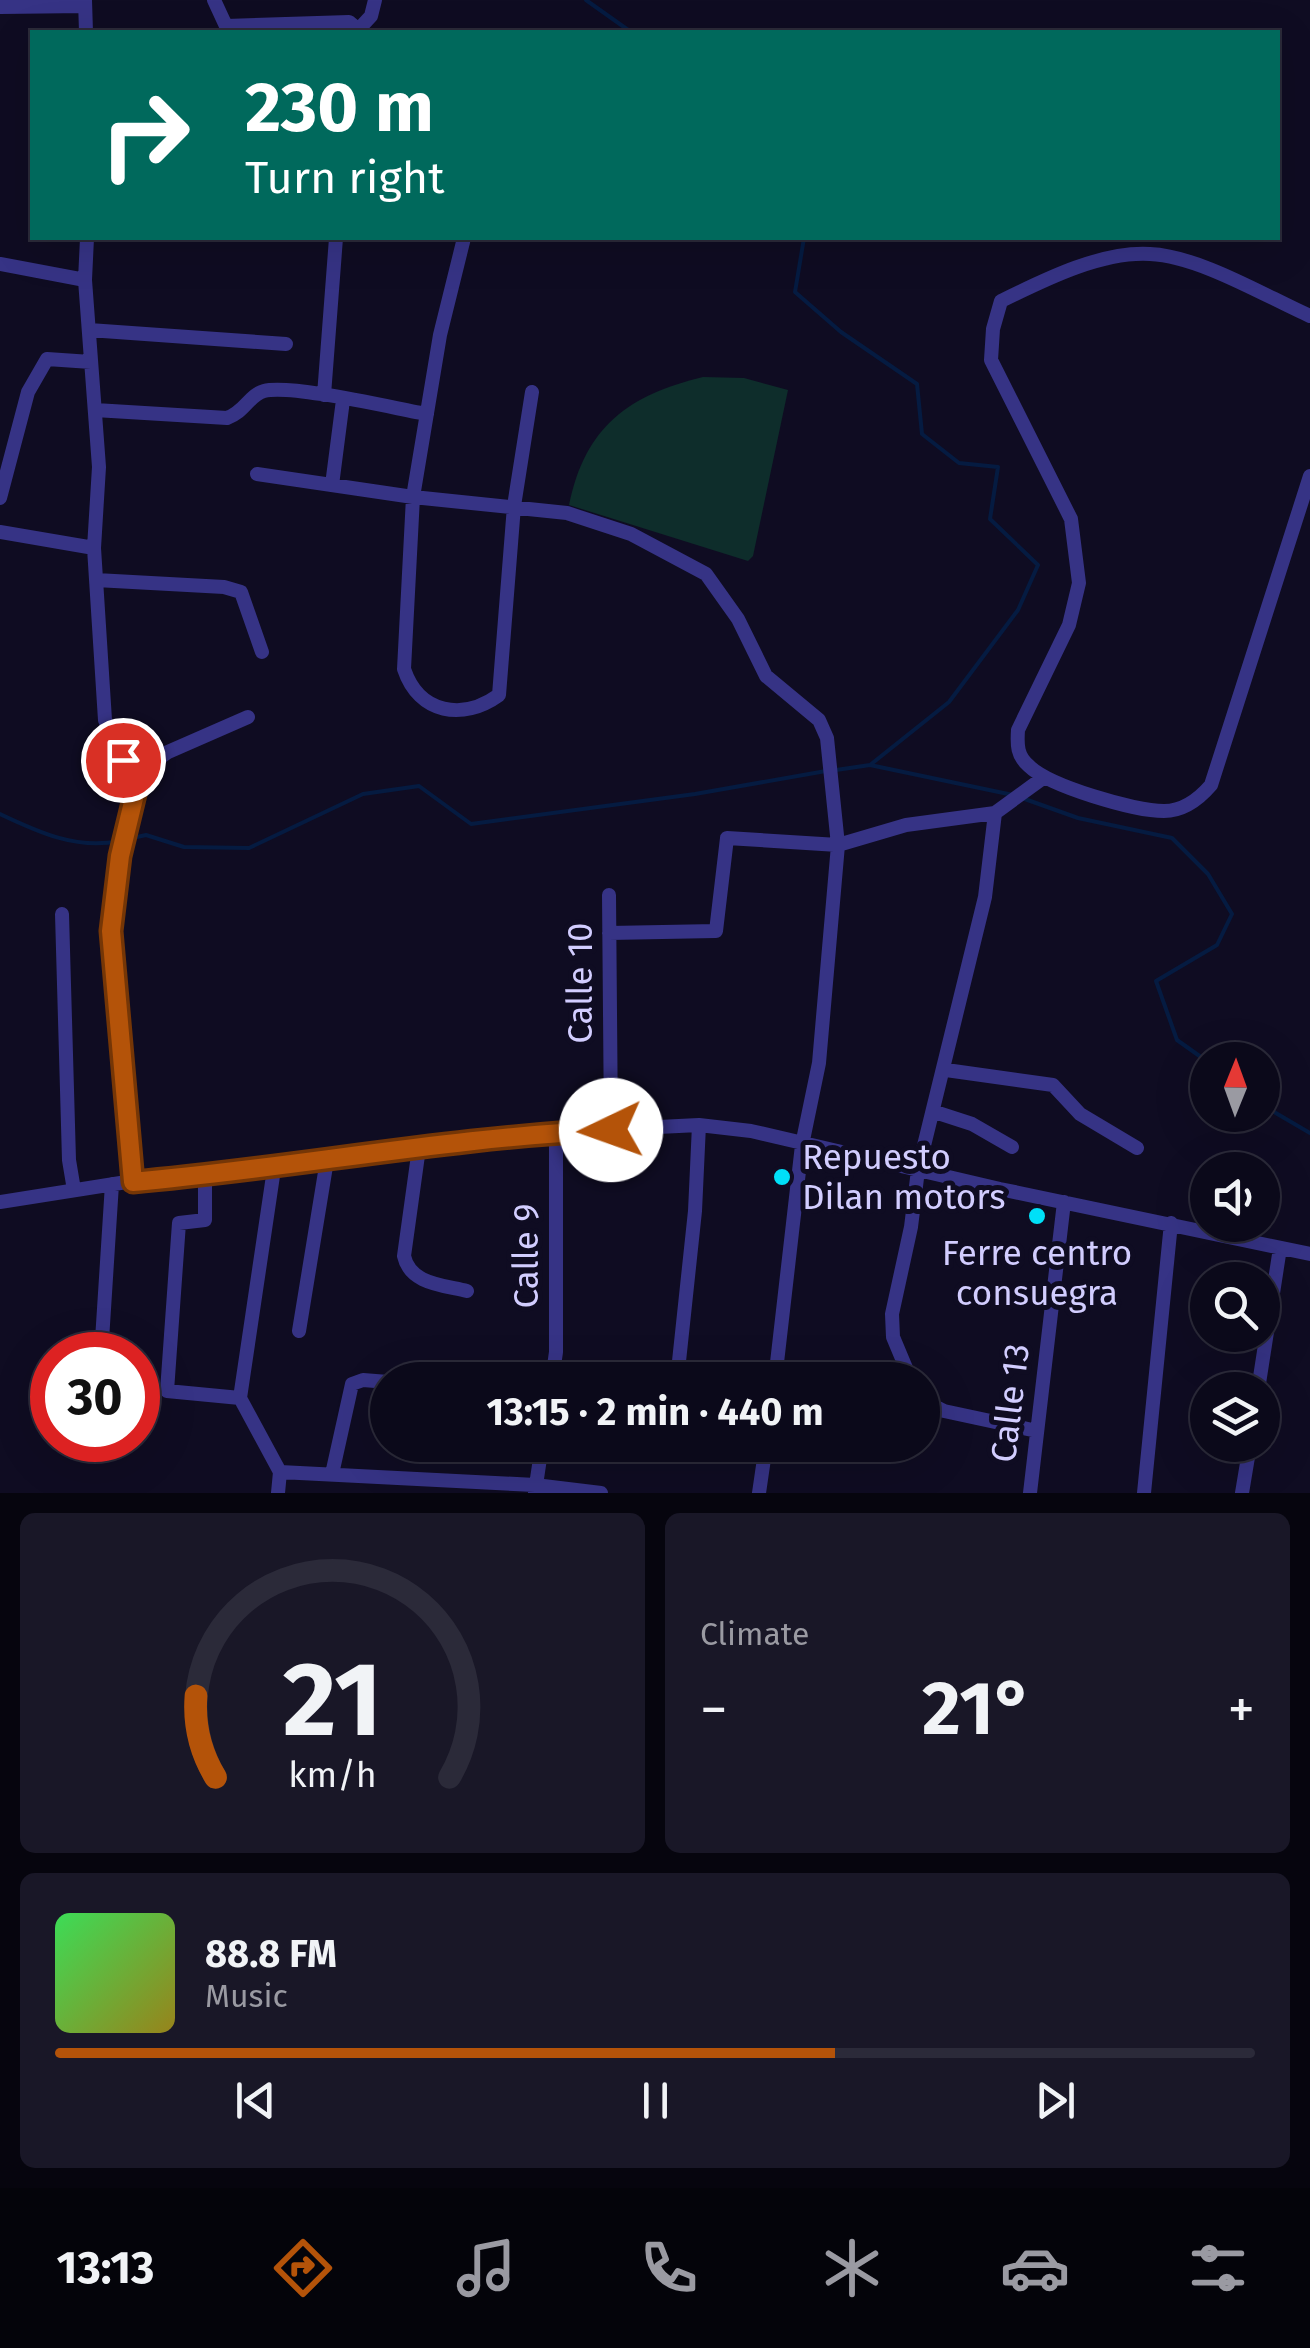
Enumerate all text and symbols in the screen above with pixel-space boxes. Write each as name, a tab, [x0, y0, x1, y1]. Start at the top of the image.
text: 230 m	[245, 66, 434, 150]
icon: right	[80, 70, 210, 200]
text: Turn right	[245, 151, 444, 205]
pin	[81, 718, 166, 803]
icon: arrive	[96, 733, 151, 788]
street label: Calle 10	[559, 922, 601, 1044]
north arrow	[1190, 1042, 1280, 1132]
map controls	[1190, 1042, 1280, 1462]
position arrow	[559, 1078, 663, 1182]
place label: Repuesto Dilan motors	[802, 1136, 1006, 1218]
button: sound	[1190, 1152, 1280, 1242]
marker: Repuesto Dilan motors	[771, 1166, 793, 1188]
street label: Calle 9	[505, 1203, 547, 1309]
marker: Ferre centro consuegra	[1026, 1205, 1048, 1227]
place label: Ferre centro consuegra	[942, 1232, 1132, 1314]
button: search	[1190, 1262, 1280, 1352]
speed limit sign: 30	[30, 1332, 160, 1462]
street label: Calle 13	[982, 1341, 1038, 1465]
button: layers	[1190, 1372, 1280, 1462]
text: 13:15 · 2 min · 440 m	[486, 1389, 824, 1435]
text: Climate	[700, 1615, 809, 1653]
text: 21	[283, 1638, 382, 1763]
text: 21°	[922, 1664, 1033, 1754]
text: −	[700, 1677, 728, 1743]
text: +	[1228, 1677, 1255, 1743]
text: km/h	[288, 1754, 377, 1796]
text: 88.8 FM	[205, 1931, 337, 1977]
text: Music	[205, 1977, 288, 2015]
icon: previous	[228, 2073, 283, 2128]
icon: pause	[628, 2073, 683, 2128]
icon: next	[1028, 2073, 1083, 2128]
icon: directions	[268, 2233, 338, 2303]
icon: music	[451, 2233, 521, 2303]
icon: phone	[634, 2233, 704, 2303]
icon: climate	[817, 2233, 887, 2303]
icon: car	[1000, 2233, 1070, 2303]
icon: filters	[1183, 2233, 1253, 2303]
text: 13:13	[57, 2241, 154, 2295]

